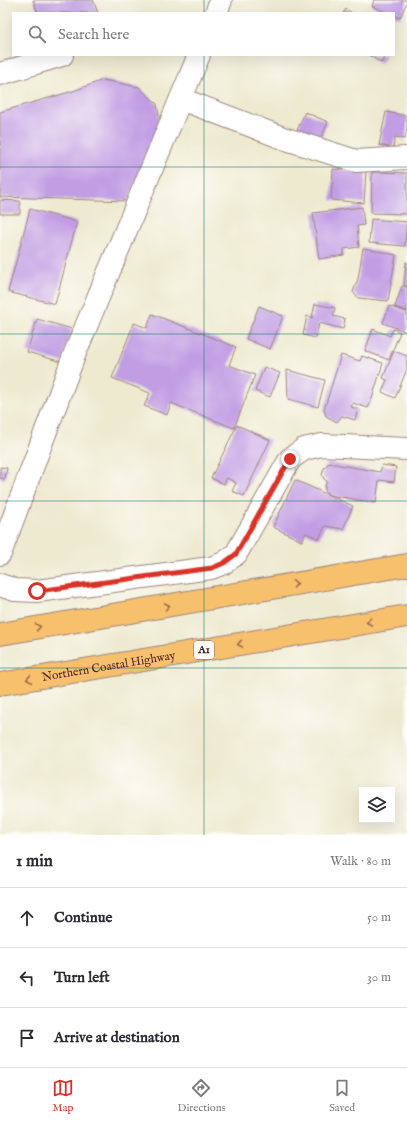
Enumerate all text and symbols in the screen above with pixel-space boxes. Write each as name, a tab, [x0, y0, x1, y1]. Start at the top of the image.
search box	[12, 12, 395, 56]
icon: search	[26, 23, 48, 45]
text: Search here	[58, 25, 129, 44]
route end	[281, 450, 299, 468]
one-way arrow	[292, 580, 298, 589]
route start	[28, 582, 46, 600]
one-way arrow	[164, 602, 170, 610]
one-way arrow	[365, 617, 372, 626]
one-way arrow	[35, 623, 42, 632]
one-way arrow	[237, 639, 243, 648]
road number: A1	[194, 641, 214, 659]
street label: Northern Coastal Highway	[41, 647, 176, 684]
one-way arrow	[26, 674, 32, 683]
map controls	[359, 787, 395, 823]
button: layers	[359, 787, 395, 823]
text: 1 min	[16, 851, 53, 872]
text: Walk · 80 m	[330, 853, 391, 870]
icon: ahead	[16, 907, 38, 929]
text: Continue	[54, 908, 112, 927]
text: 50 m	[367, 909, 391, 926]
icon: left	[16, 967, 38, 989]
text: Turn left	[54, 968, 110, 987]
text: 30 m	[367, 969, 391, 986]
icon: arrive	[16, 1027, 38, 1049]
text: Arrive at destination	[54, 1028, 180, 1047]
tab: Map	[52, 1077, 74, 1115]
tab: Directions	[178, 1077, 225, 1115]
tab: Saved	[329, 1077, 355, 1115]

